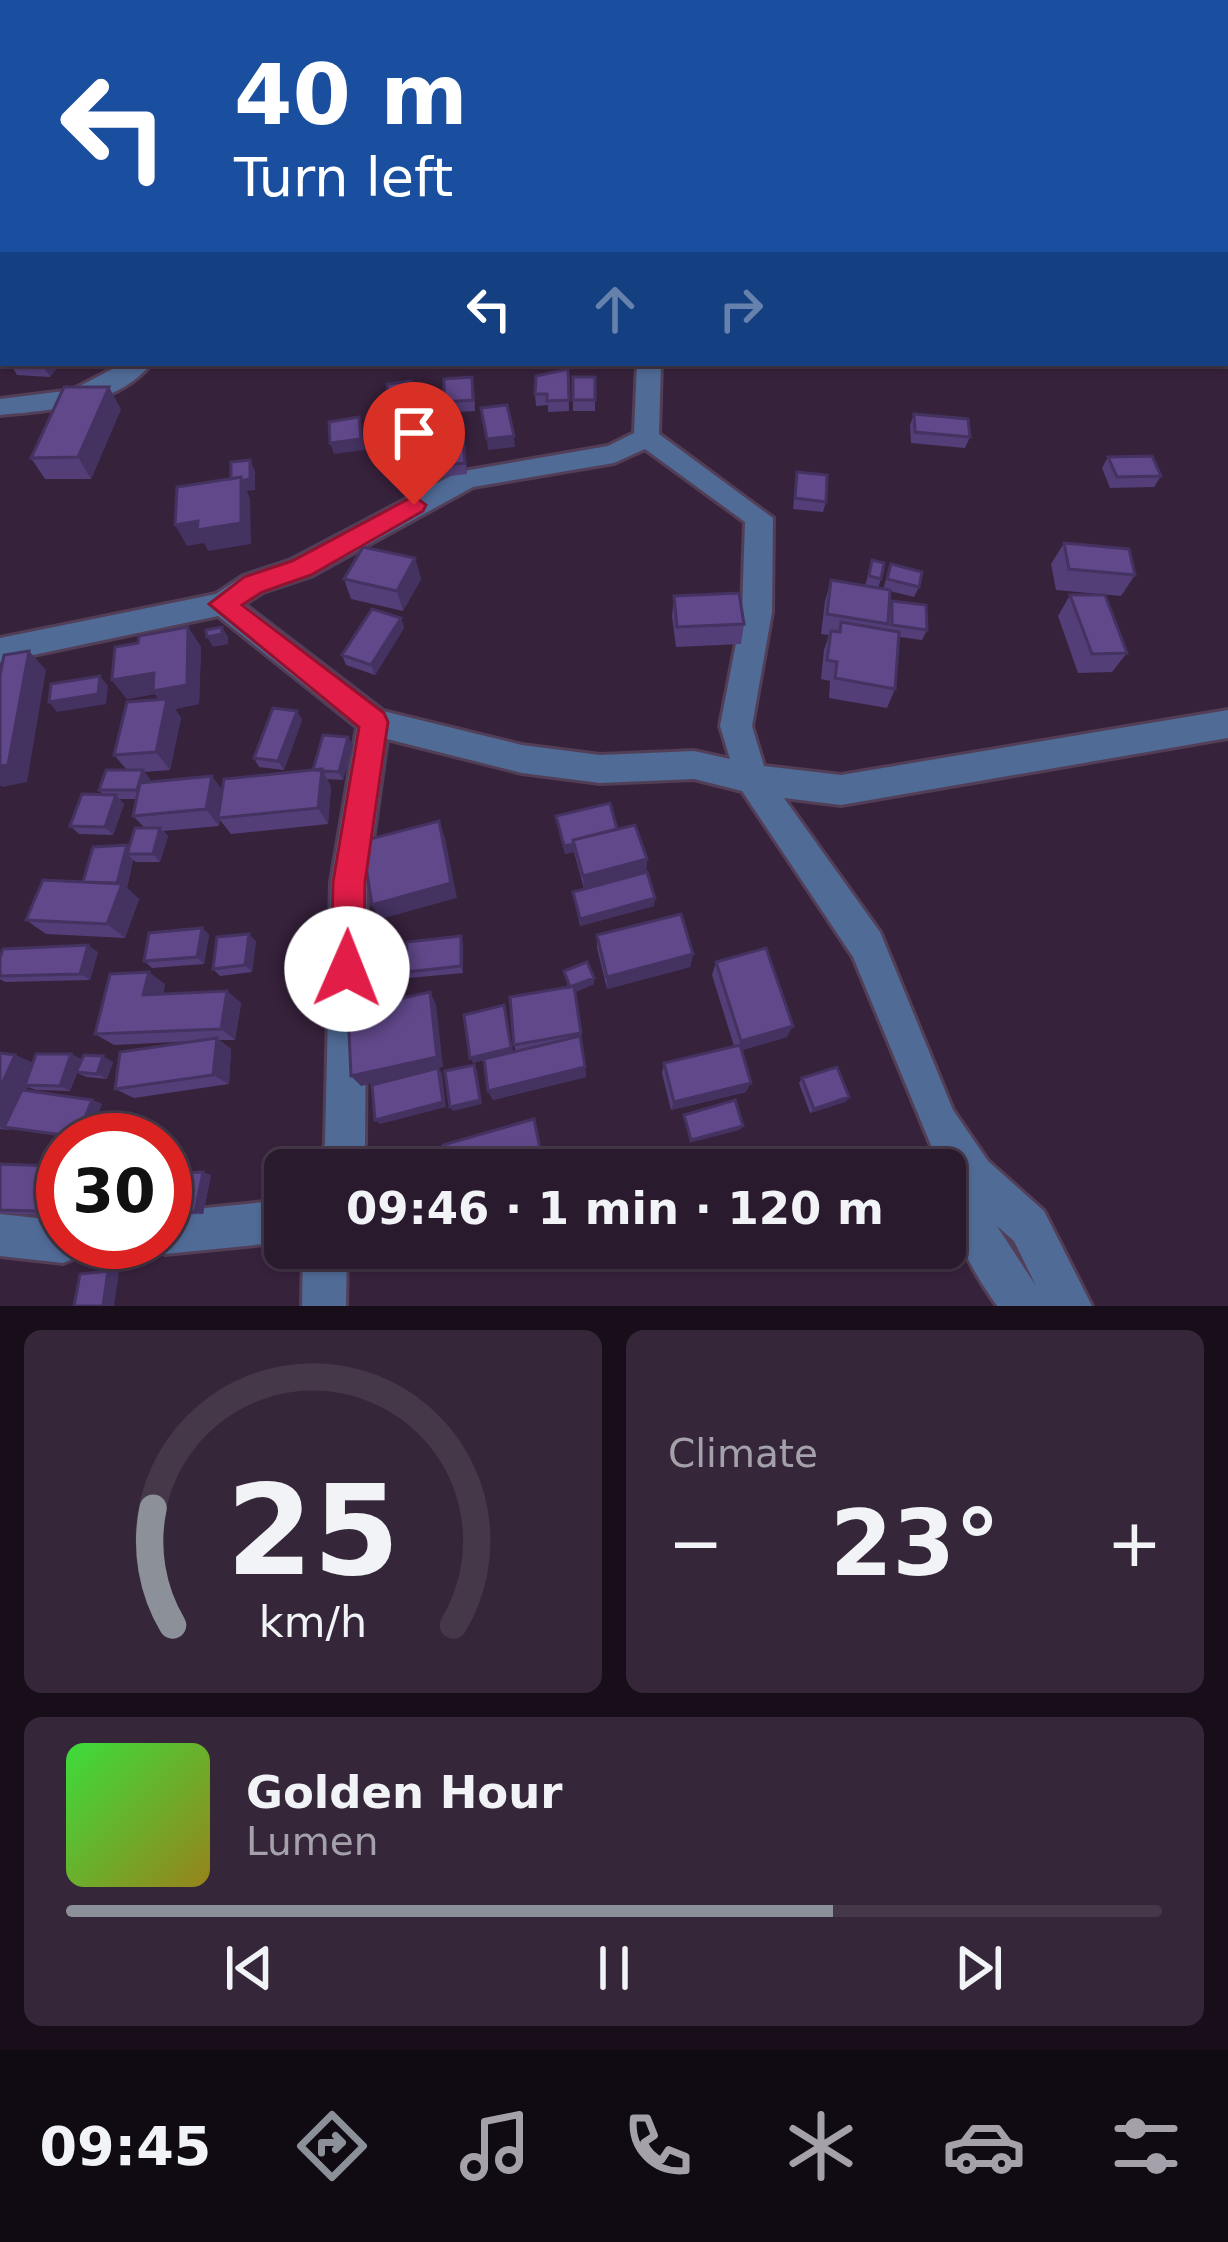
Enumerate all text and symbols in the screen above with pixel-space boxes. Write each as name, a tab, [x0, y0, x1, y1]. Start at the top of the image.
text: 40 m	[234, 46, 468, 144]
icon: left	[36, 48, 192, 204]
text: Turn left	[234, 146, 453, 209]
icon: left	[456, 276, 522, 342]
icon: ahead	[582, 276, 648, 342]
icon: right	[708, 276, 774, 342]
pin	[363, 382, 465, 505]
icon: arrive	[381, 400, 447, 466]
position arrow	[284, 906, 410, 1032]
speed limit sign: 30	[36, 1113, 192, 1269]
text: 09:46 · 1 min · 120 m	[346, 1182, 884, 1235]
text: Climate	[668, 1431, 818, 1476]
text: 25	[226, 1458, 400, 1603]
text: 23°	[830, 1491, 1000, 1596]
text: −	[668, 1505, 723, 1582]
text: +	[1107, 1505, 1162, 1582]
text: km/h	[259, 1596, 367, 1646]
text: Golden Hour	[246, 1766, 563, 1819]
text: Lumen	[246, 1819, 378, 1864]
icon: previous	[216, 1935, 282, 2001]
icon: pause	[581, 1935, 647, 2001]
icon: next	[946, 1935, 1012, 2001]
icon: directions	[290, 2104, 374, 2188]
icon: music	[453, 2104, 537, 2188]
icon: phone	[616, 2104, 700, 2188]
icon: climate	[779, 2104, 863, 2188]
icon: car	[942, 2104, 1026, 2188]
icon: filters	[1104, 2104, 1188, 2188]
text: 09:45	[39, 2115, 211, 2178]

